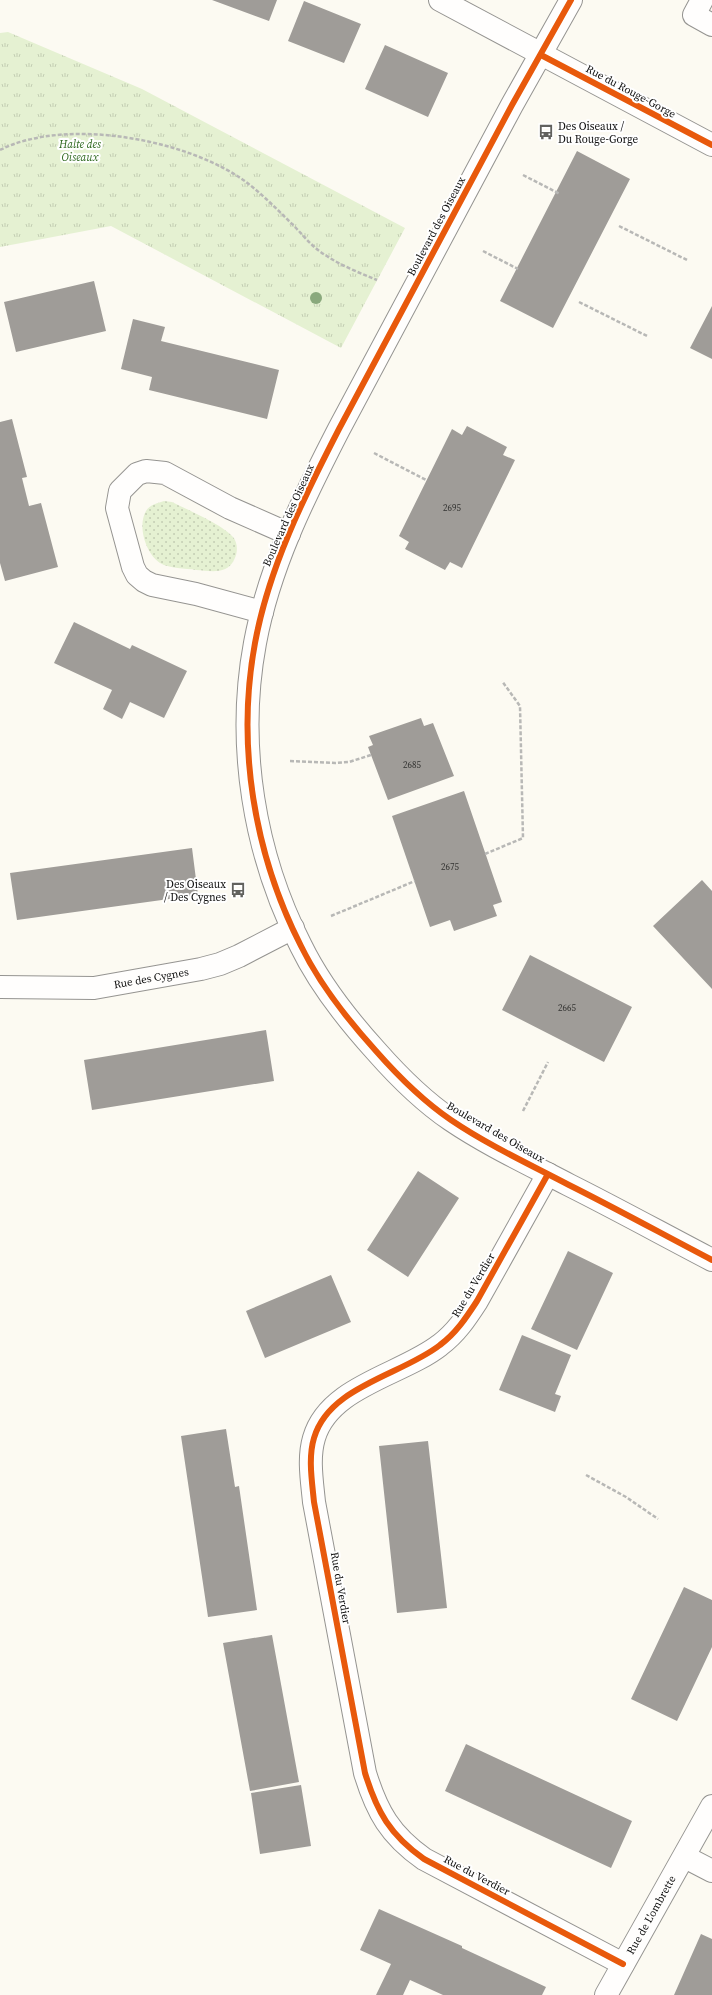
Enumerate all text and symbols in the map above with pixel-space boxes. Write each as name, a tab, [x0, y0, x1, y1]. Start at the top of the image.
street label: Rue du Rouge-Gorge	[583, 61, 679, 122]
place label: Des Oiseaux / Du Rouge-Gorge	[558, 119, 639, 147]
bus stop icon: Des Oiseaux / Du Rouge-Gorge	[537, 123, 555, 141]
park label: Halte des Oiseaux	[58, 137, 101, 165]
street label: Boulevard des Oiseaux	[404, 174, 469, 279]
street label: Boulevard des Oiseaux	[259, 461, 318, 569]
house number: 2695	[443, 502, 461, 514]
house number: 2685	[403, 759, 421, 771]
house number: 2675	[441, 861, 459, 873]
place label: Des Oiseaux / Des Cygnes	[164, 877, 226, 905]
bus stop icon: Des Oiseaux / Des Cygnes	[229, 881, 247, 899]
street label: Rue des Cygnes	[112, 964, 190, 992]
house number: 2665	[558, 1002, 576, 1014]
street label: Boulevard des Oiseaux	[444, 1098, 548, 1167]
street label: Rue du Verdier	[448, 1250, 499, 1320]
street label: Rue du Verdier	[327, 1551, 354, 1626]
street label: Rue du Verdier	[441, 1852, 513, 1899]
street label: Rue de L'ombrette	[623, 1872, 680, 1957]

